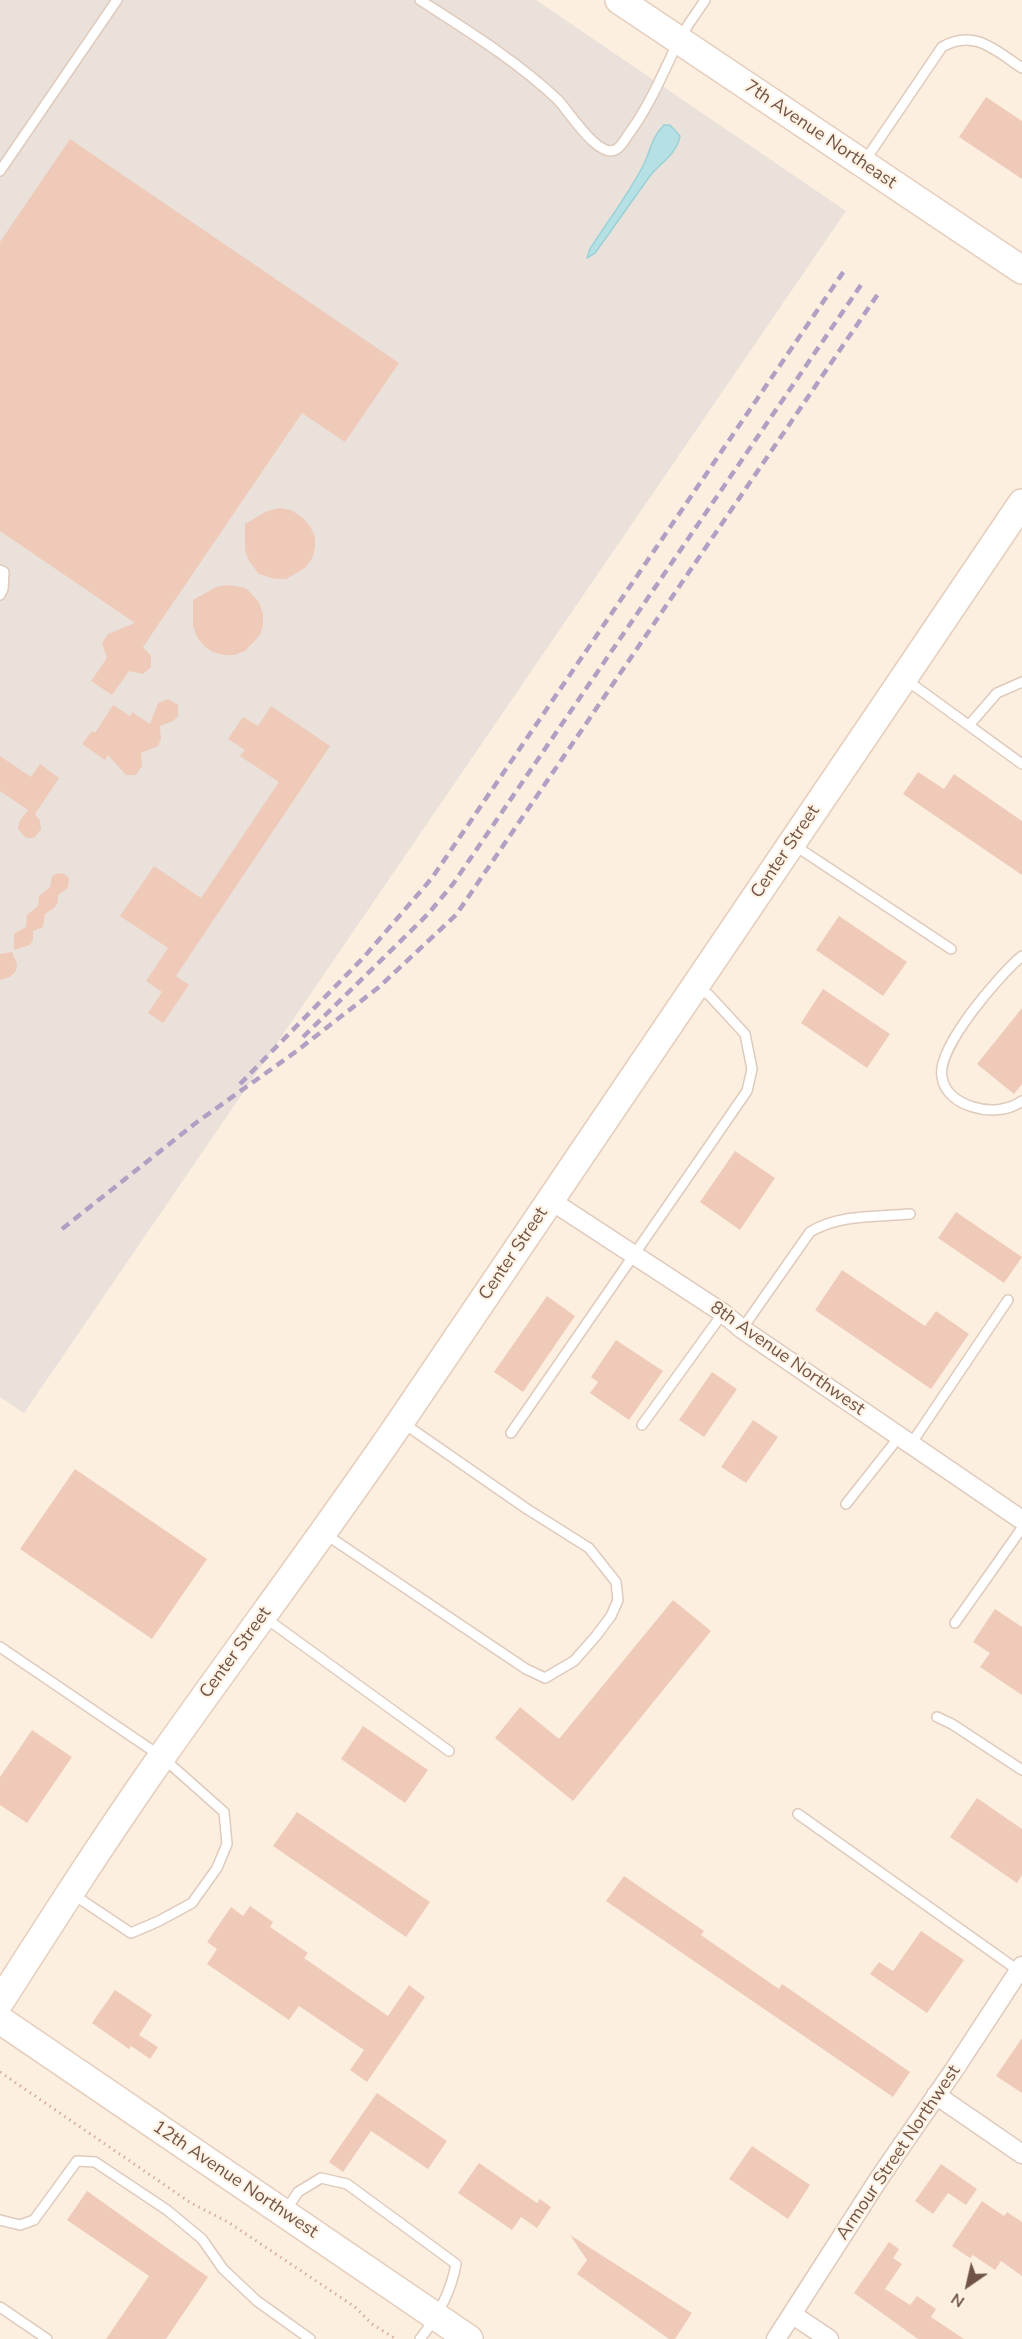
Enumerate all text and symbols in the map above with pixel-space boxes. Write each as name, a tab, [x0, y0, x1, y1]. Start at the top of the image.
street label: 7th Avenue Northeast	[740, 76, 900, 194]
street label: Center Street	[747, 802, 825, 902]
street label: Center Street	[475, 1204, 553, 1304]
street label: 8th Avenue Northwest	[705, 1297, 869, 1421]
street label: Center Street	[196, 1603, 276, 1703]
street label: Armour Street Northwest	[832, 2062, 966, 2244]
street label: 12th Avenue Northwest	[148, 2117, 322, 2243]
north arrow	[938, 2255, 998, 2315]
text: N	[947, 2287, 969, 2312]

